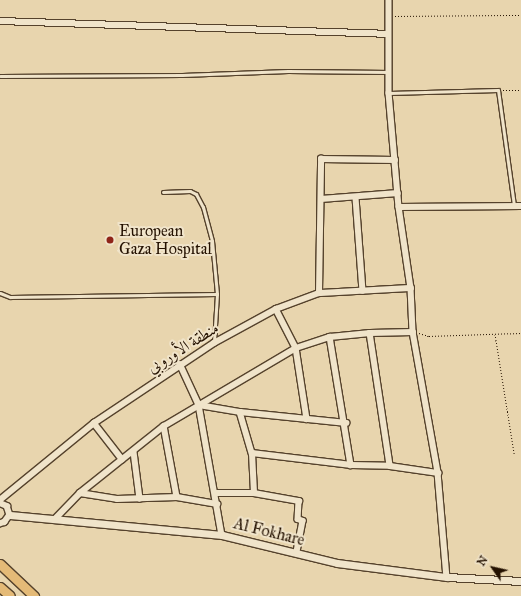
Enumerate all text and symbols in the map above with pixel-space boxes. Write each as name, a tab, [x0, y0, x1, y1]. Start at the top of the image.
place label: European Gaza Hospital	[119, 221, 212, 259]
marker: European Gaza Hospital	[104, 234, 116, 246]
street label: منطقة الأوروبي	[144, 319, 222, 377]
street label: Al Fokhare	[232, 514, 306, 550]
north arrow	[473, 548, 513, 588]
text: N	[475, 554, 491, 569]

